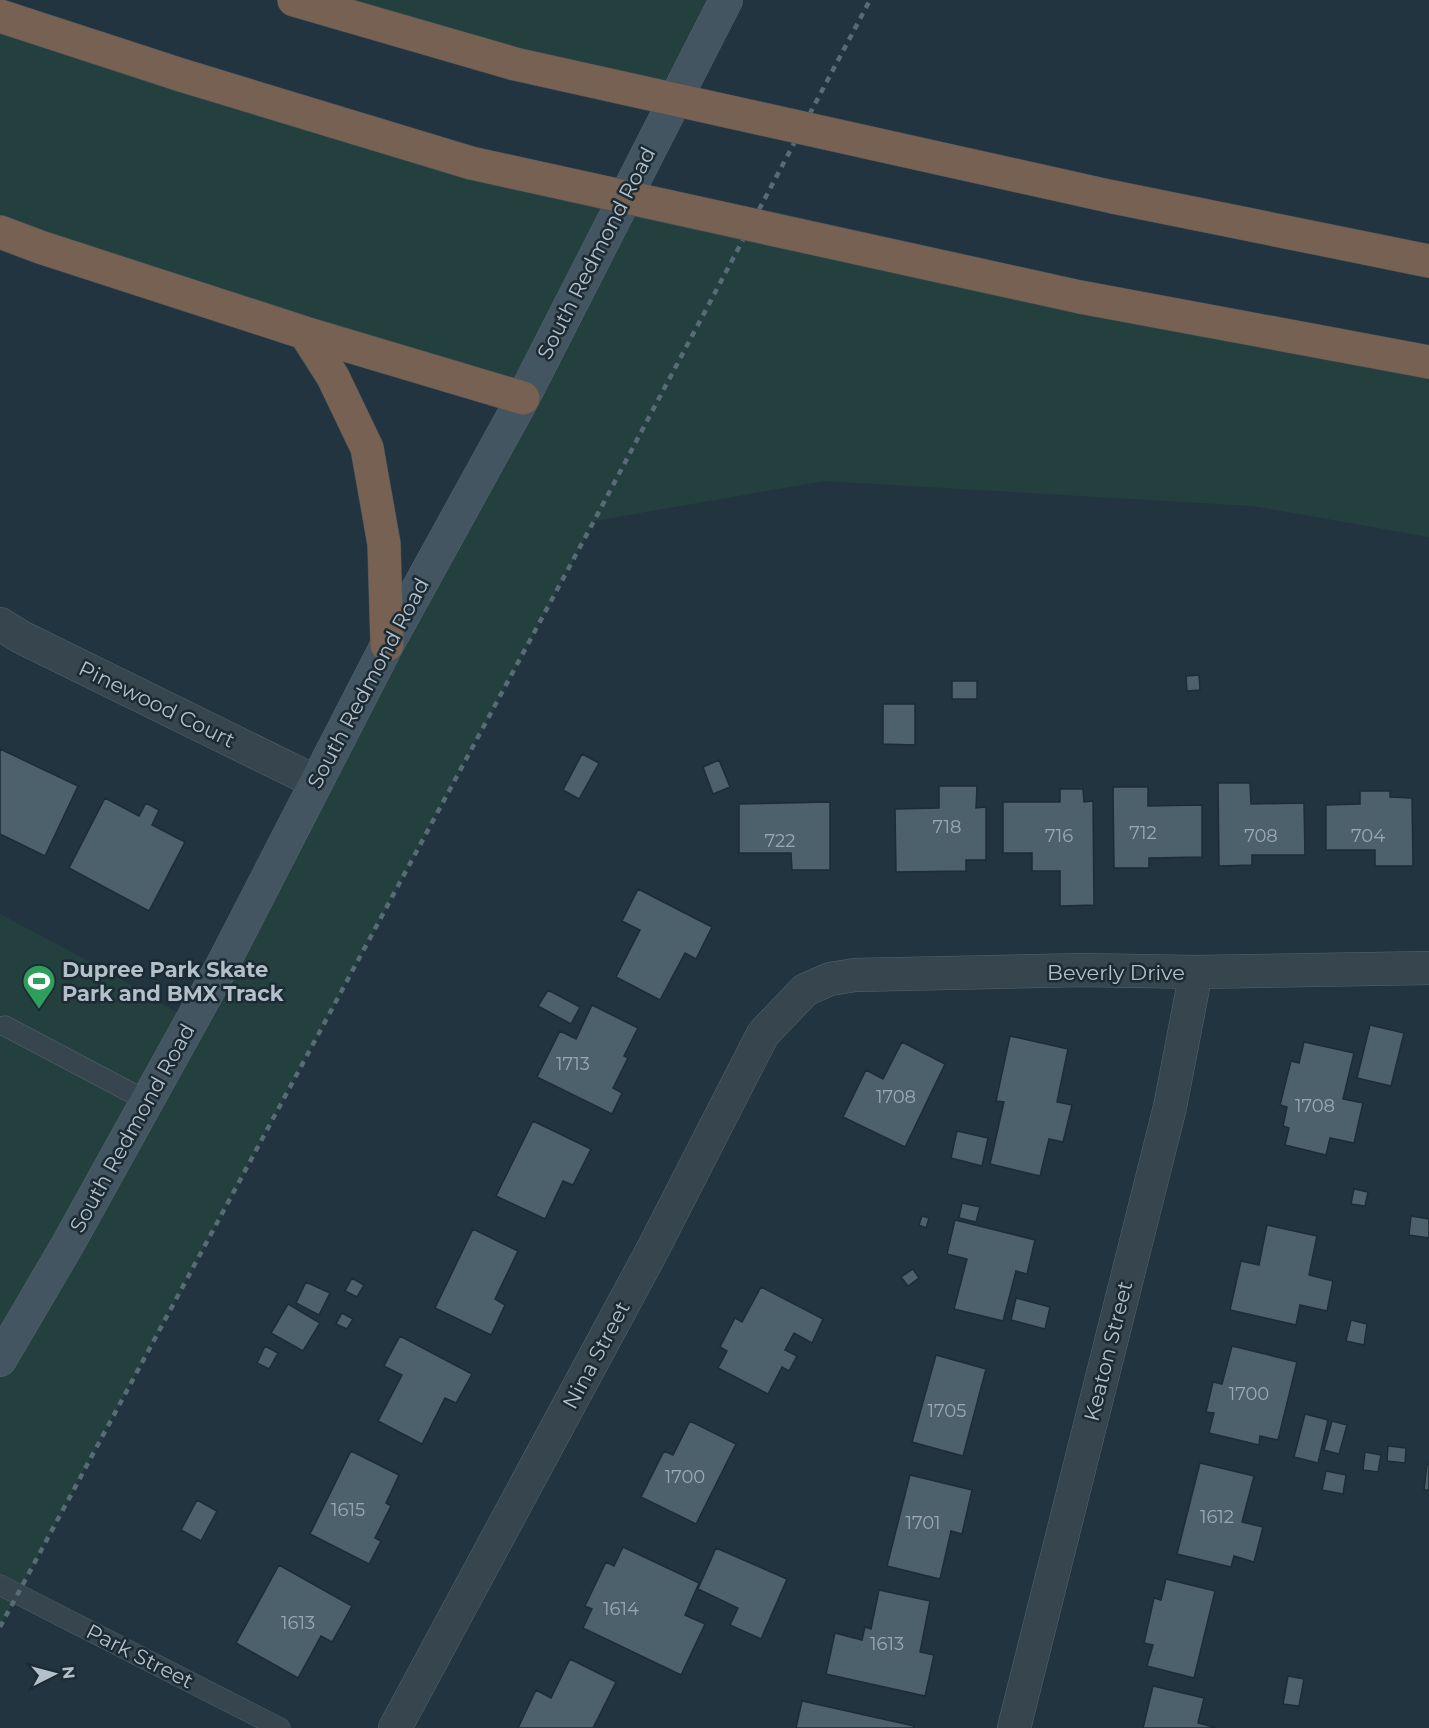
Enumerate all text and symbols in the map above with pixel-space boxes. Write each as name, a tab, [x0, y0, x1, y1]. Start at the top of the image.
street label: South Redmond Road	[532, 143, 660, 363]
street label: South Redmond Road	[302, 573, 434, 793]
street label: Pinewood Court	[75, 655, 239, 753]
house number: 718	[933, 816, 961, 838]
house number: 712	[1129, 822, 1157, 844]
house number: 716	[1045, 825, 1073, 847]
house number: 708	[1244, 825, 1278, 847]
house number: 704	[1351, 825, 1385, 847]
house number: 722	[764, 830, 796, 852]
place label: Dupree Park Skate Park and BMX Track	[62, 957, 284, 1006]
street label: Beverly Drive	[1047, 960, 1185, 985]
sports icon: Dupree Park Skate Park and BMX Track	[21, 963, 57, 1010]
street label: South Redmond Road	[64, 1019, 200, 1237]
house number: 1713	[556, 1053, 590, 1075]
house number: 1708	[876, 1086, 916, 1108]
house number: 1708	[1295, 1095, 1335, 1117]
street label: Keaton Street	[1078, 1278, 1138, 1424]
street label: Nina Street	[557, 1297, 635, 1413]
house number: 1700	[1229, 1383, 1269, 1405]
house number: 1705	[928, 1400, 966, 1422]
house number: 1700	[665, 1466, 705, 1488]
house number: 1615	[331, 1499, 365, 1521]
house number: 1612	[1200, 1506, 1234, 1528]
house number: 1701	[905, 1512, 941, 1534]
house number: 1614	[603, 1598, 639, 1620]
house number: 1613	[281, 1612, 315, 1634]
street label: Park Street	[82, 1618, 198, 1694]
house number: 1613	[870, 1633, 904, 1655]
north arrow	[24, 1644, 84, 1704]
text: N	[58, 1665, 79, 1680]

